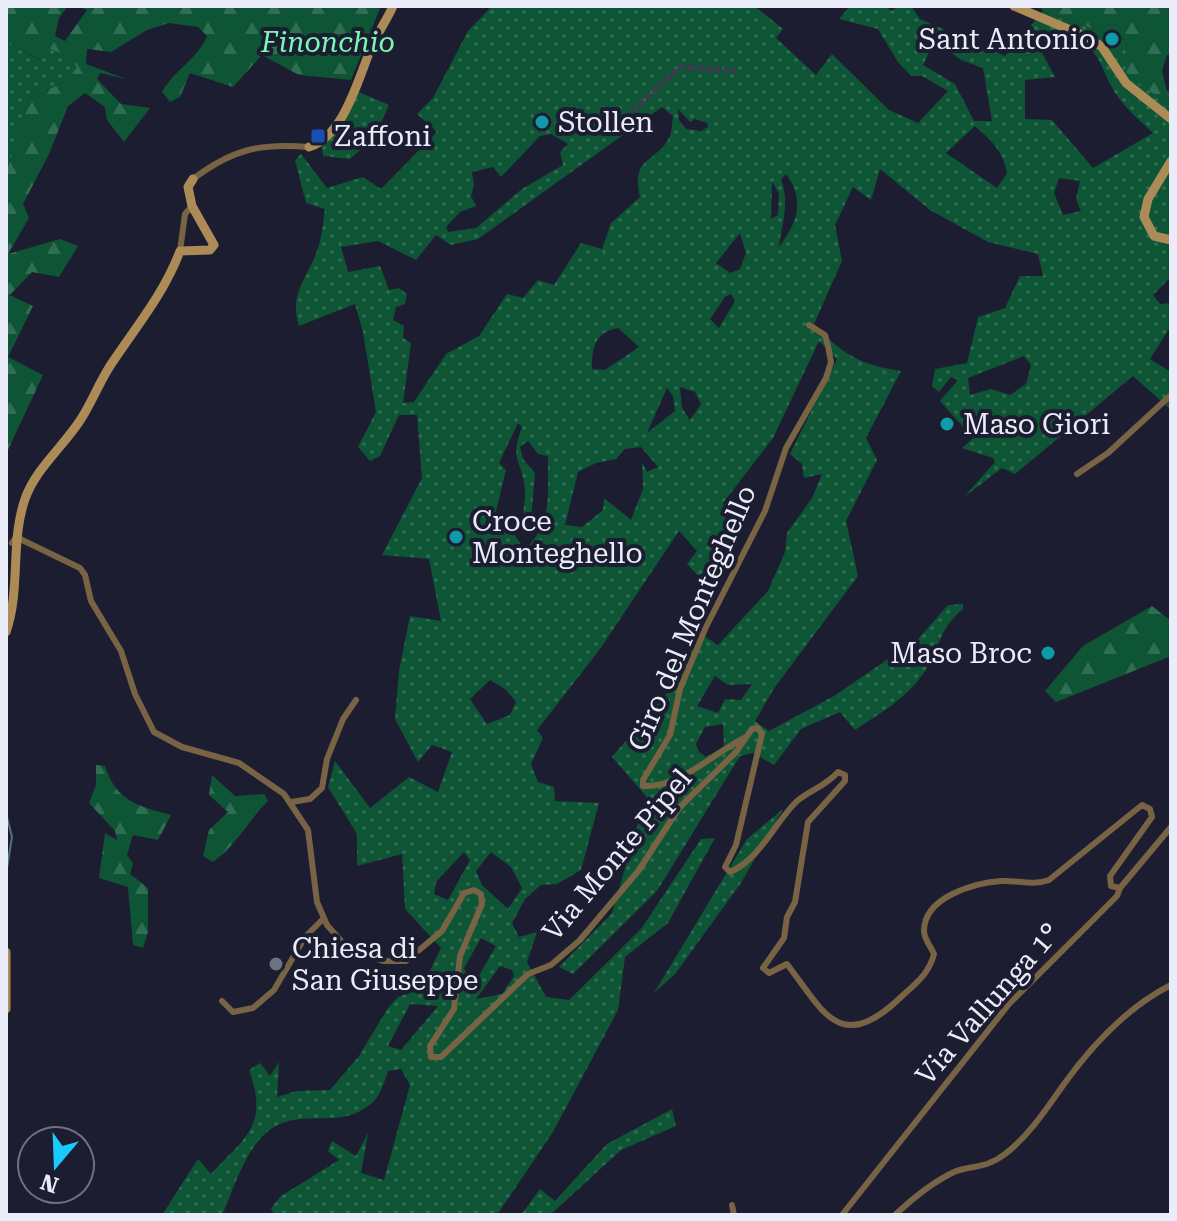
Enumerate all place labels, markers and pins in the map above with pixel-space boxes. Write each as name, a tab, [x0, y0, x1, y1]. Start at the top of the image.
place label: Sant Antonio	[918, 23, 1096, 56]
marker: Sant Antonio	[1103, 30, 1121, 48]
place label: Stollen	[558, 106, 653, 139]
marker: Stollen	[533, 113, 551, 131]
place label: Zaffoni	[334, 120, 431, 153]
marker: Zaffoni	[309, 127, 327, 145]
place label: Maso Giori	[963, 408, 1110, 441]
marker: Maso Giori	[938, 415, 956, 433]
place label: Croce Monteghello	[472, 505, 643, 570]
marker: Croce Monteghello	[447, 528, 465, 546]
place label: Maso Broc	[890, 637, 1032, 670]
marker: Maso Broc	[1039, 644, 1057, 662]
place label: Chiesa di San Giuseppe	[292, 932, 478, 997]
marker: Chiesa di San Giuseppe	[267, 955, 285, 973]

